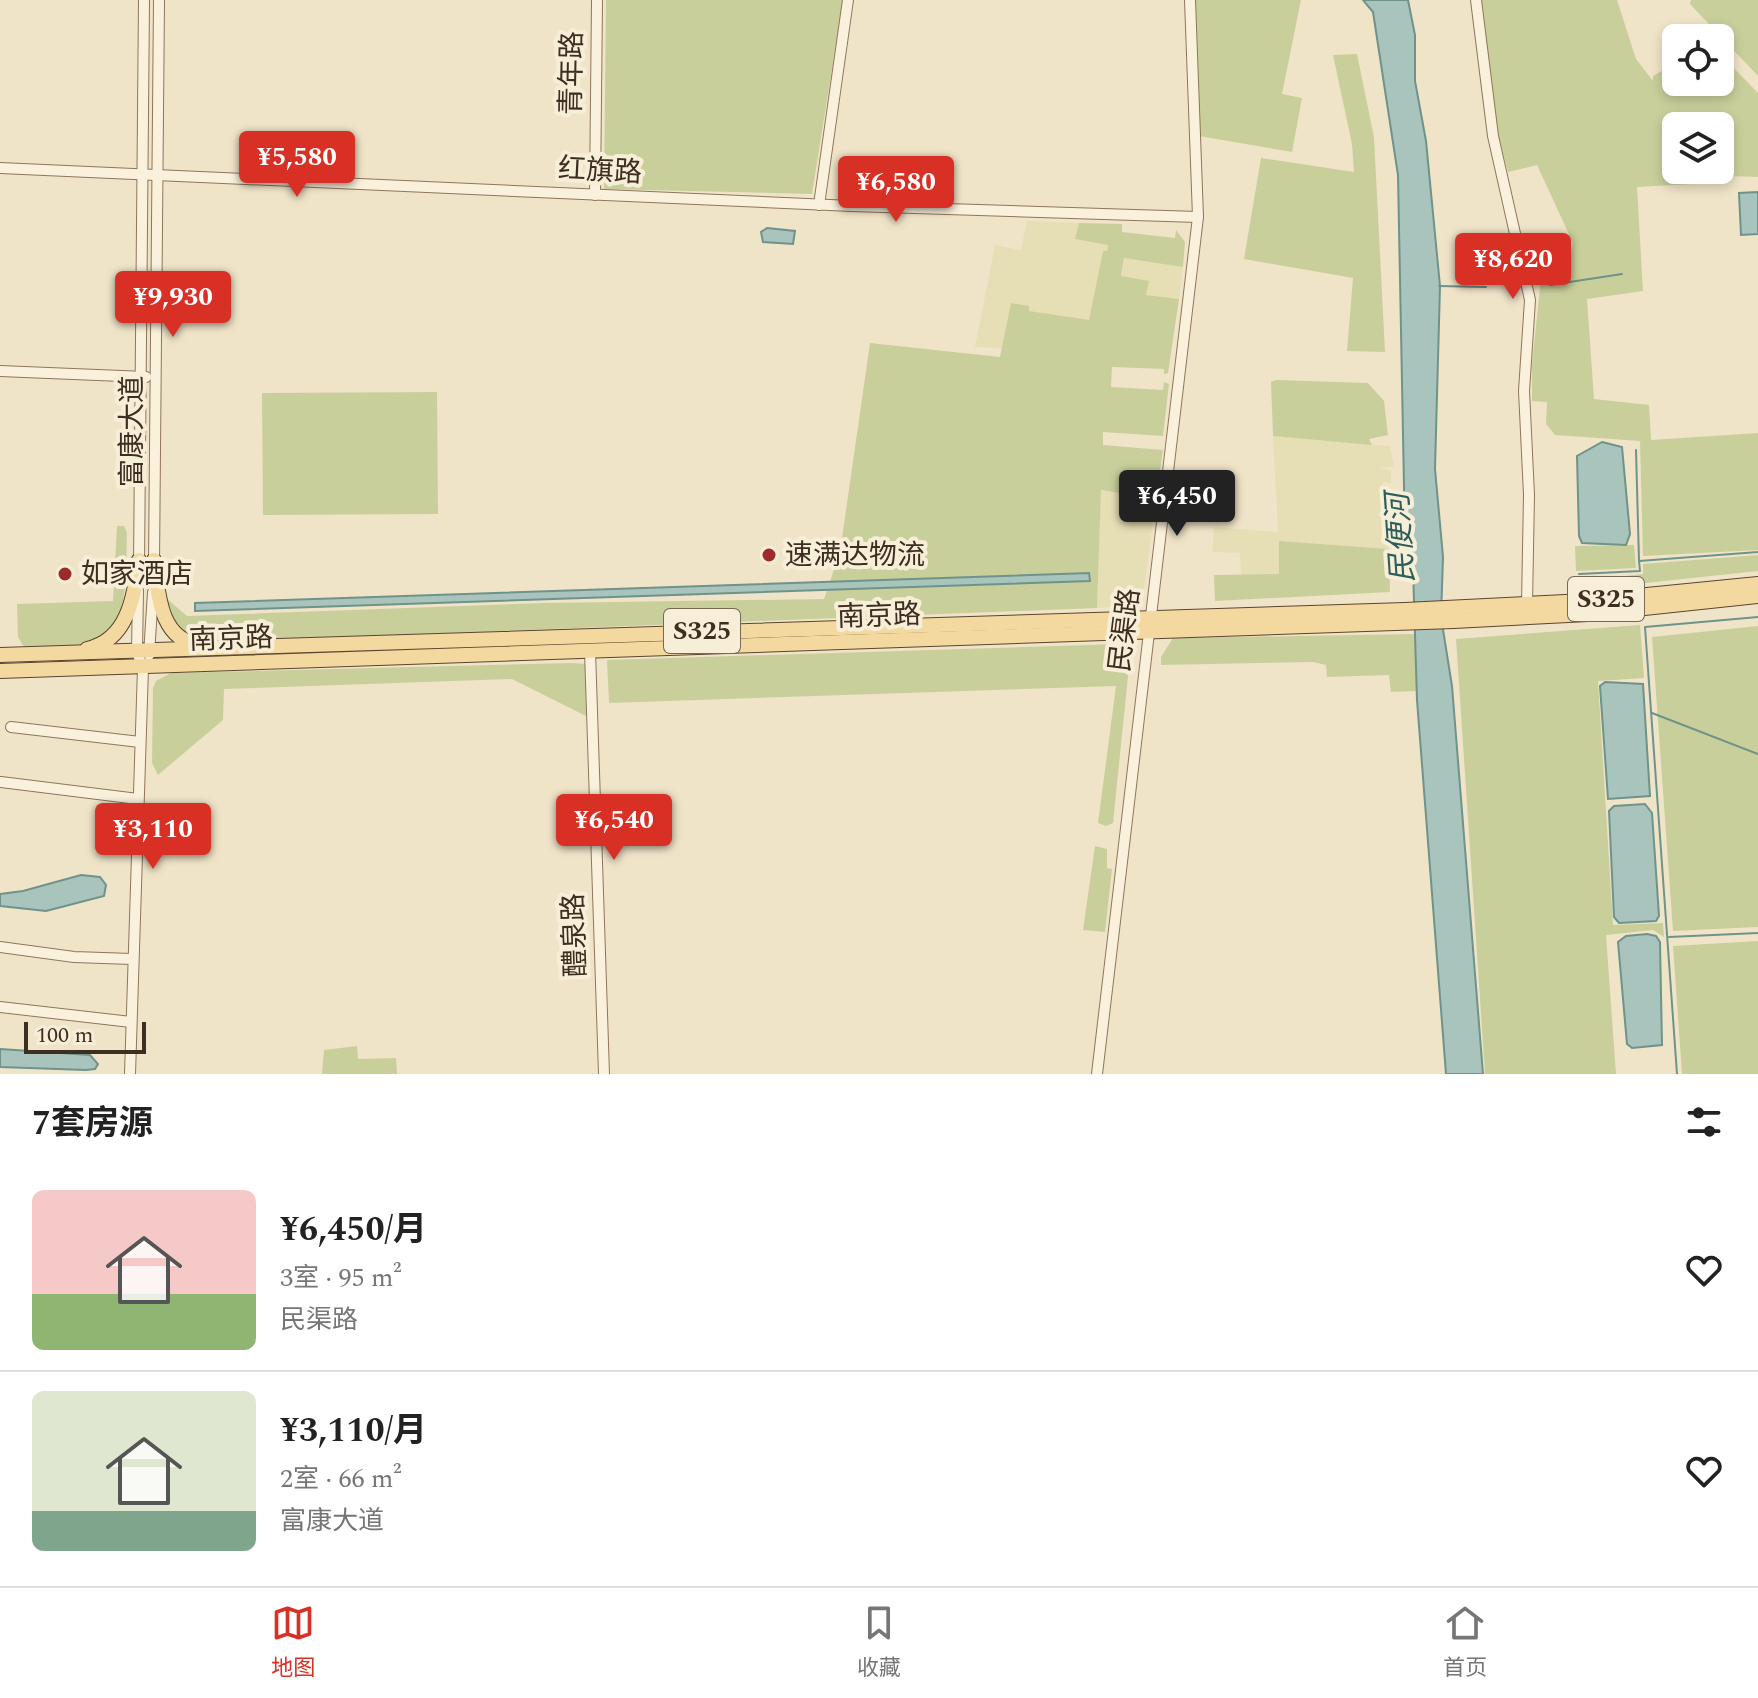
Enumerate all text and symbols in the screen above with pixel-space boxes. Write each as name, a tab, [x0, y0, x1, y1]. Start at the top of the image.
map controls	[1662, 24, 1734, 184]
button: locate	[1662, 24, 1734, 96]
street label: 青年路	[550, 31, 594, 115]
button: layers	[1662, 112, 1734, 184]
pin: ¥5,580	[232, 131, 362, 199]
text: ¥5,580	[257, 137, 337, 177]
street label: 红旗路	[557, 147, 643, 195]
pin: ¥6,580	[831, 156, 961, 224]
text: ¥6,580	[856, 162, 936, 202]
pin: ¥8,620	[1448, 233, 1578, 301]
text: ¥8,620	[1473, 239, 1553, 279]
pin: ¥9,930	[108, 271, 238, 339]
text: ¥9,930	[133, 277, 213, 317]
street label: 富康大道	[111, 375, 154, 487]
pin: ¥6,450	[1112, 470, 1242, 538]
text: ¥6,450	[1137, 476, 1217, 516]
water label: 民便河	[1375, 487, 1427, 584]
place label: 速满达物流	[785, 534, 925, 577]
marker: 速满达物流	[760, 546, 778, 564]
place label: 如家酒店	[81, 553, 193, 596]
marker: 如家酒店	[56, 565, 74, 583]
road number: S325	[1568, 577, 1644, 621]
street label: 民渠路	[1099, 586, 1151, 674]
street label: 南京路	[836, 593, 922, 639]
road number: S325	[664, 609, 740, 653]
street label: 南京路	[188, 616, 274, 662]
pin: ¥6,540	[549, 794, 679, 862]
text: ¥6,540	[574, 800, 654, 840]
pin: ¥3,110	[88, 803, 218, 871]
text: ¥3,110	[113, 809, 193, 849]
street label: 醴泉路	[552, 892, 598, 978]
scale bar	[24, 1018, 146, 1054]
text: 100 m	[36, 1019, 93, 1052]
text: 7套房源	[32, 1098, 153, 1150]
icon: filters	[1682, 1100, 1726, 1144]
text: ¥6,450/月	[280, 1204, 427, 1256]
icon: home	[96, 1222, 192, 1318]
icon: heart	[1682, 1248, 1726, 1292]
text: 3室 · 95 m²	[280, 1258, 402, 1298]
text: 民渠路	[280, 1300, 358, 1340]
text: ¥3,110/月	[280, 1405, 427, 1457]
icon: home	[96, 1423, 192, 1519]
icon: heart	[1682, 1449, 1726, 1493]
text: 2室 · 66 m²	[280, 1459, 402, 1499]
text: 富康大道	[280, 1501, 384, 1541]
tab: 地图	[271, 1601, 315, 1685]
tab: 收藏	[857, 1601, 901, 1685]
tab: 首页	[1443, 1601, 1487, 1685]

